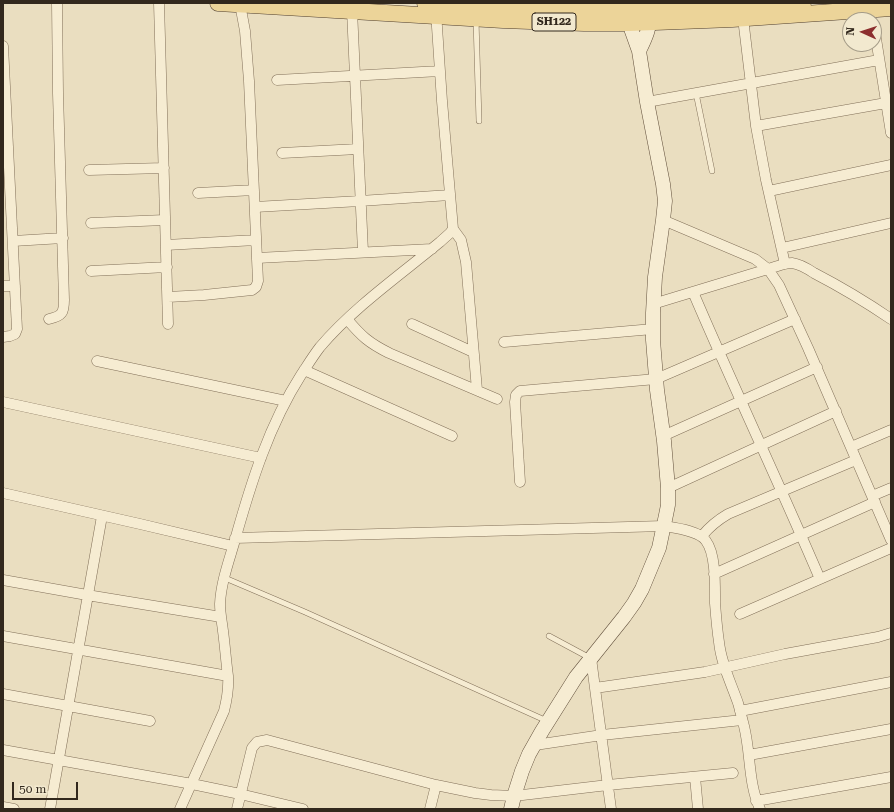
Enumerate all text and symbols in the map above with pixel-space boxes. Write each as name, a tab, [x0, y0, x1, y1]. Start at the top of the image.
north arrow	[842, 12, 882, 52]
road number: SH122	[532, 13, 576, 31]
text: N	[844, 27, 857, 36]
scale bar	[14, 774, 80, 800]
text: 50 m	[19, 782, 46, 796]

